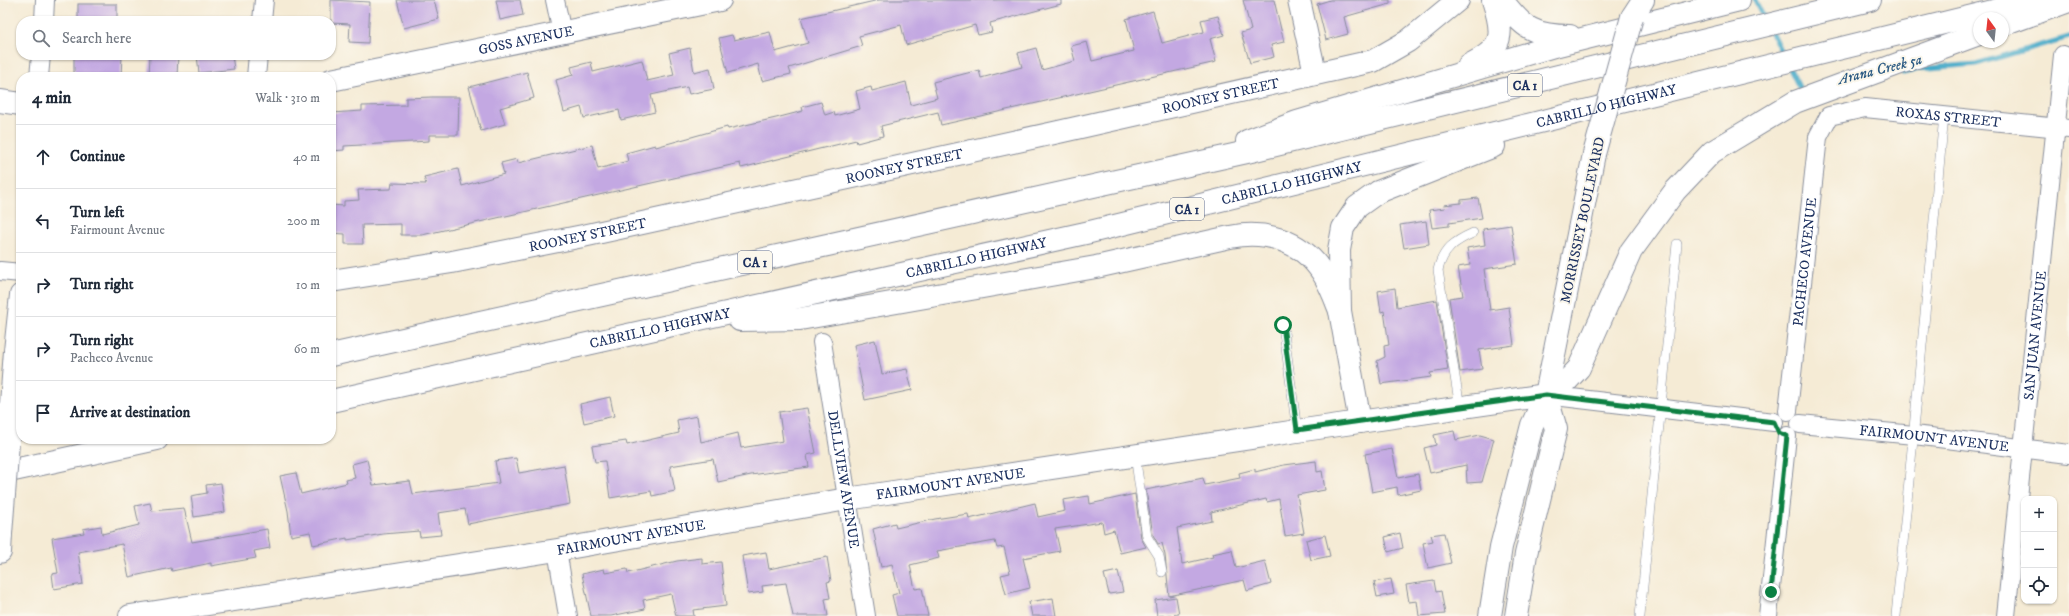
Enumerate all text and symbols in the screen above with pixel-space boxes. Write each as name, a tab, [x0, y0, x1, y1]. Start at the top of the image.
north arrow	[1973, 12, 2009, 48]
search box	[16, 16, 336, 60]
street label: GOSS AVENUE	[477, 22, 576, 59]
icon: search	[30, 27, 52, 49]
text: Search here	[62, 29, 131, 48]
water label: Arana Creek 5a	[1834, 50, 1924, 90]
street label: ROONEY STREET	[1160, 74, 1282, 118]
road number: CA 1	[1508, 74, 1542, 96]
street label: CABRILLO HIGHWAY	[1534, 81, 1679, 133]
text: 4 min	[32, 87, 71, 109]
text: Walk · 310 m	[255, 90, 320, 106]
street label: ROXAS STREET	[1895, 103, 2002, 132]
street label: MORRISSEY BOULEVARD	[1557, 135, 1609, 305]
street label: ROONEY STREET	[844, 145, 965, 188]
icon: ahead	[32, 146, 54, 168]
text: Continue	[70, 147, 125, 166]
text: 40 m	[293, 149, 320, 165]
street label: CABRILLO HIGHWAY	[1220, 158, 1364, 210]
street label: PACHECO AVENUE	[1789, 197, 1821, 327]
road number: CA 1	[1170, 198, 1204, 220]
text: Turn left	[70, 203, 124, 222]
icon: left	[32, 210, 54, 232]
text: 200 m	[287, 213, 320, 229]
street label: ROONEY STREET	[528, 214, 649, 257]
text: Fairmount Avenue	[70, 222, 165, 238]
street label: CABRILLO HIGHWAY	[904, 234, 1049, 283]
road number: CA 1	[738, 251, 772, 273]
street label: SAN JUAN AVENUE	[2020, 270, 2051, 401]
icon: right	[32, 274, 54, 296]
text: Turn right	[70, 275, 133, 294]
text: 10 m	[296, 277, 320, 293]
street label: CABRILLO HIGHWAY	[588, 304, 733, 353]
route start	[1274, 316, 1292, 334]
text: Turn right	[70, 331, 133, 350]
icon: right	[32, 338, 54, 360]
text: 60 m	[294, 341, 320, 357]
text: Pacheco Avenue	[70, 350, 153, 366]
icon: arrive	[32, 402, 54, 424]
text: Arrive at destination	[70, 403, 190, 422]
street label: DELLVIEW AVENUE	[823, 409, 863, 550]
street label: FAIRMOUNT AVENUE	[1859, 422, 2010, 457]
street label: FAIRMOUNT AVENUE	[875, 464, 1026, 505]
map controls	[2021, 496, 2057, 604]
button: +	[2021, 496, 2057, 532]
street label: FAIRMOUNT AVENUE	[555, 516, 707, 560]
button: −	[2021, 532, 2057, 568]
button: locate	[2021, 568, 2057, 604]
route end	[1762, 583, 1780, 601]

